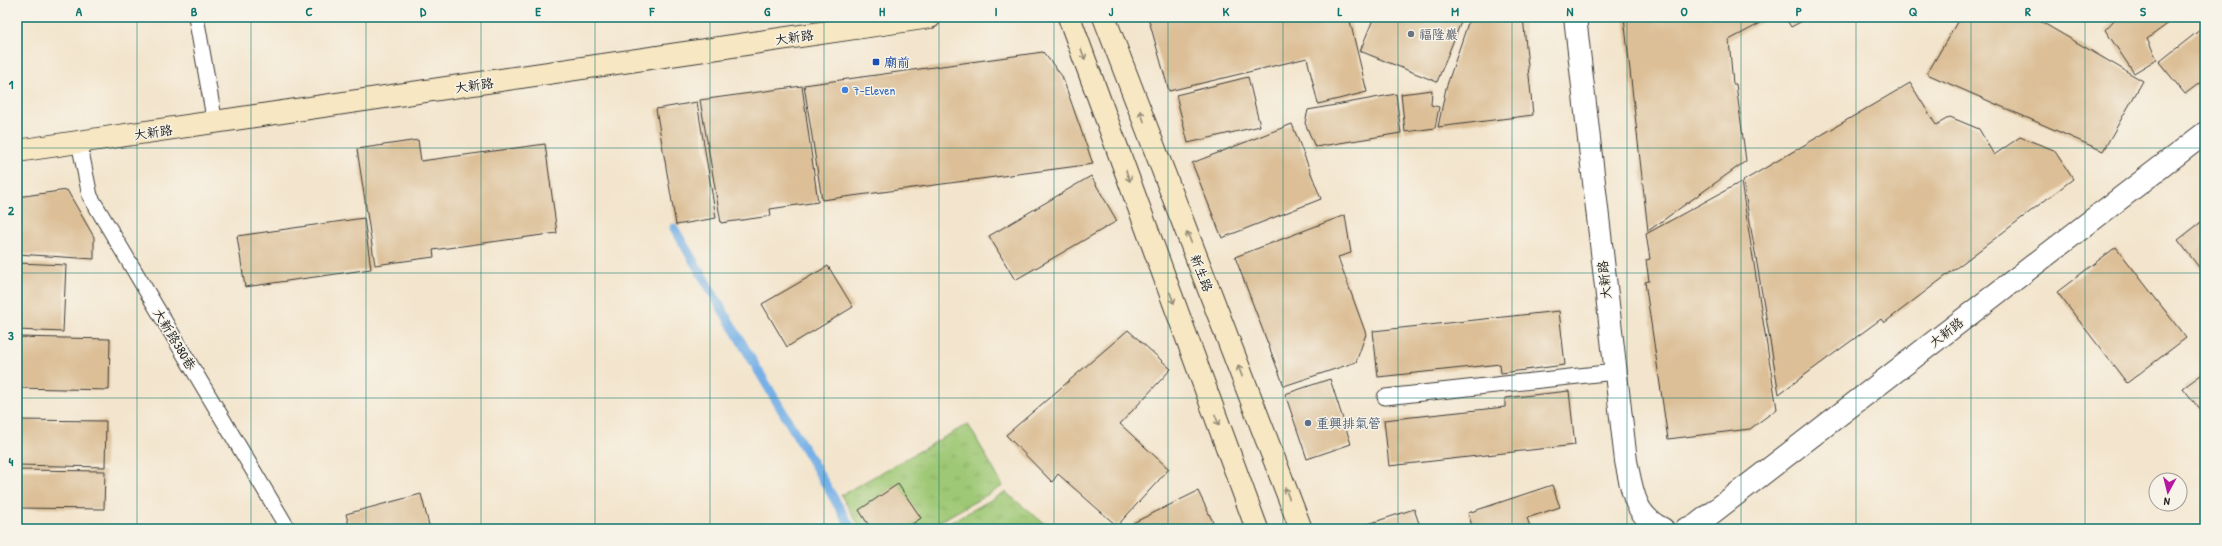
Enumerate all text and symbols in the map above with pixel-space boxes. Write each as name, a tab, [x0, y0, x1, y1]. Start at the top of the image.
text: A	[76, 2, 83, 20]
text: B	[191, 2, 198, 20]
text: C	[305, 2, 313, 20]
text: D	[420, 2, 427, 20]
text: E	[535, 2, 541, 20]
text: F	[649, 2, 656, 20]
text: G	[764, 2, 771, 20]
text: H	[879, 2, 885, 20]
text: I	[994, 2, 998, 20]
text: J	[1109, 2, 1114, 20]
text: K	[1223, 2, 1230, 20]
text: L	[1338, 2, 1343, 20]
text: M	[1451, 2, 1459, 20]
text: N	[1567, 2, 1574, 20]
text: O	[1680, 2, 1688, 20]
text: P	[1796, 2, 1802, 20]
text: Q	[1909, 2, 1918, 20]
text: R	[2025, 2, 2031, 20]
text: S	[2140, 2, 2146, 20]
street label: 大新路	[773, 25, 815, 49]
place label: 福隆巖	[1419, 25, 1458, 43]
marker: 福隆巖	[1406, 29, 1416, 39]
one-way arrow	[1079, 47, 1087, 59]
place label: 廟前	[884, 53, 910, 71]
marker: 廟前	[871, 57, 881, 67]
street label: 大新路	[453, 73, 495, 97]
text: 1	[9, 75, 14, 93]
place label: 7-Eleven	[853, 81, 895, 99]
marker: 7-Eleven	[840, 85, 850, 95]
one-way arrow	[1137, 110, 1145, 122]
street label: 大新路	[132, 120, 174, 144]
one-way arrow	[1124, 169, 1132, 181]
text: 2	[8, 201, 15, 219]
one-way arrow	[1184, 231, 1192, 243]
street label: 新生路	[1187, 252, 1217, 294]
street label: 大新路	[1593, 260, 1615, 300]
one-way arrow	[1169, 291, 1177, 303]
street label: 大新路380巷	[149, 305, 201, 373]
street label: 大新路	[1925, 313, 1967, 351]
text: 3	[8, 326, 14, 344]
one-way arrow	[1236, 366, 1244, 378]
one-way arrow	[1214, 413, 1222, 425]
place label: 重興排氣管	[1316, 414, 1381, 432]
marker: 重興排氣管	[1303, 418, 1313, 428]
text: 4	[9, 452, 14, 470]
north arrow	[2148, 472, 2188, 512]
one-way arrow	[1282, 487, 1290, 499]
text: N	[2163, 495, 2171, 509]

